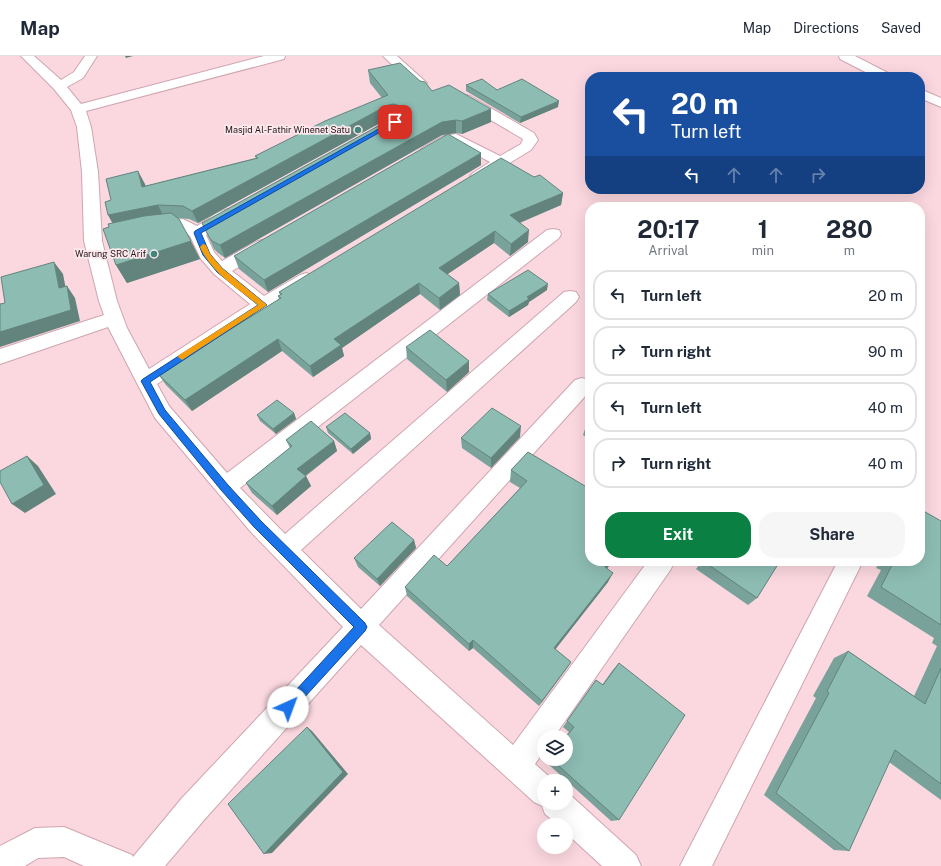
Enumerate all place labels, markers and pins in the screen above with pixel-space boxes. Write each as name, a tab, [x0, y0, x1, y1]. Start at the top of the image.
pin	[378, 105, 412, 139]
place label: Masjid Al-Fathir Winenet Satu	[225, 124, 350, 135]
marker: Masjid Al-Fathir Winenet Satu	[353, 125, 363, 135]
place label: Warung SRC Arif	[75, 248, 146, 259]
marker: Warung SRC Arif	[149, 249, 159, 259]

